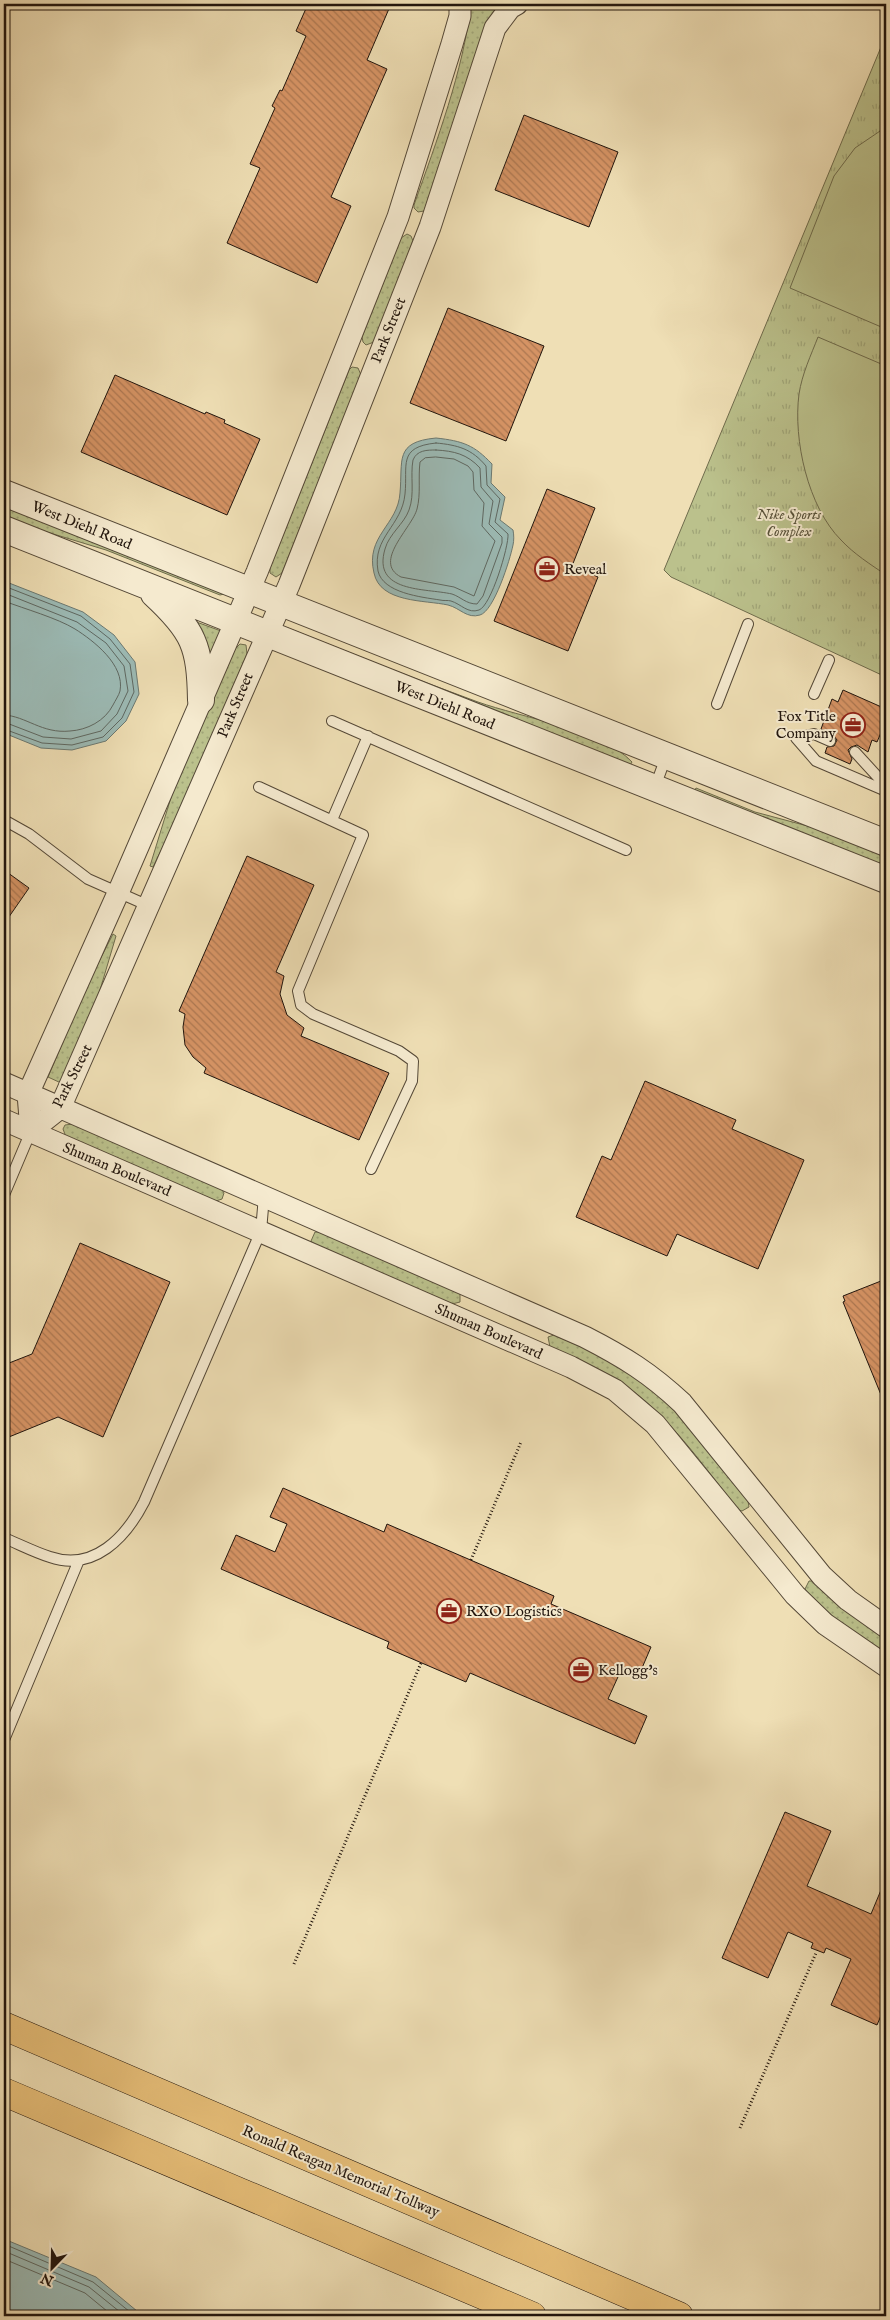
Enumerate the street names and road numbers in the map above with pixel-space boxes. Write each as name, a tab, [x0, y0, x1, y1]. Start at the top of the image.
street label: Park Street	[367, 295, 410, 366]
street label: West Diehl Road	[29, 497, 136, 555]
street label: Park Street	[213, 670, 258, 741]
street label: West Diehl Road	[392, 677, 499, 735]
street label: Park Street	[48, 1041, 97, 1111]
street label: Shuman Boulevard	[60, 1138, 175, 1201]
street label: Shuman Boulevard	[432, 1299, 547, 1364]
street label: Ronald Reagan Memorial Tollway	[239, 2121, 443, 2222]

